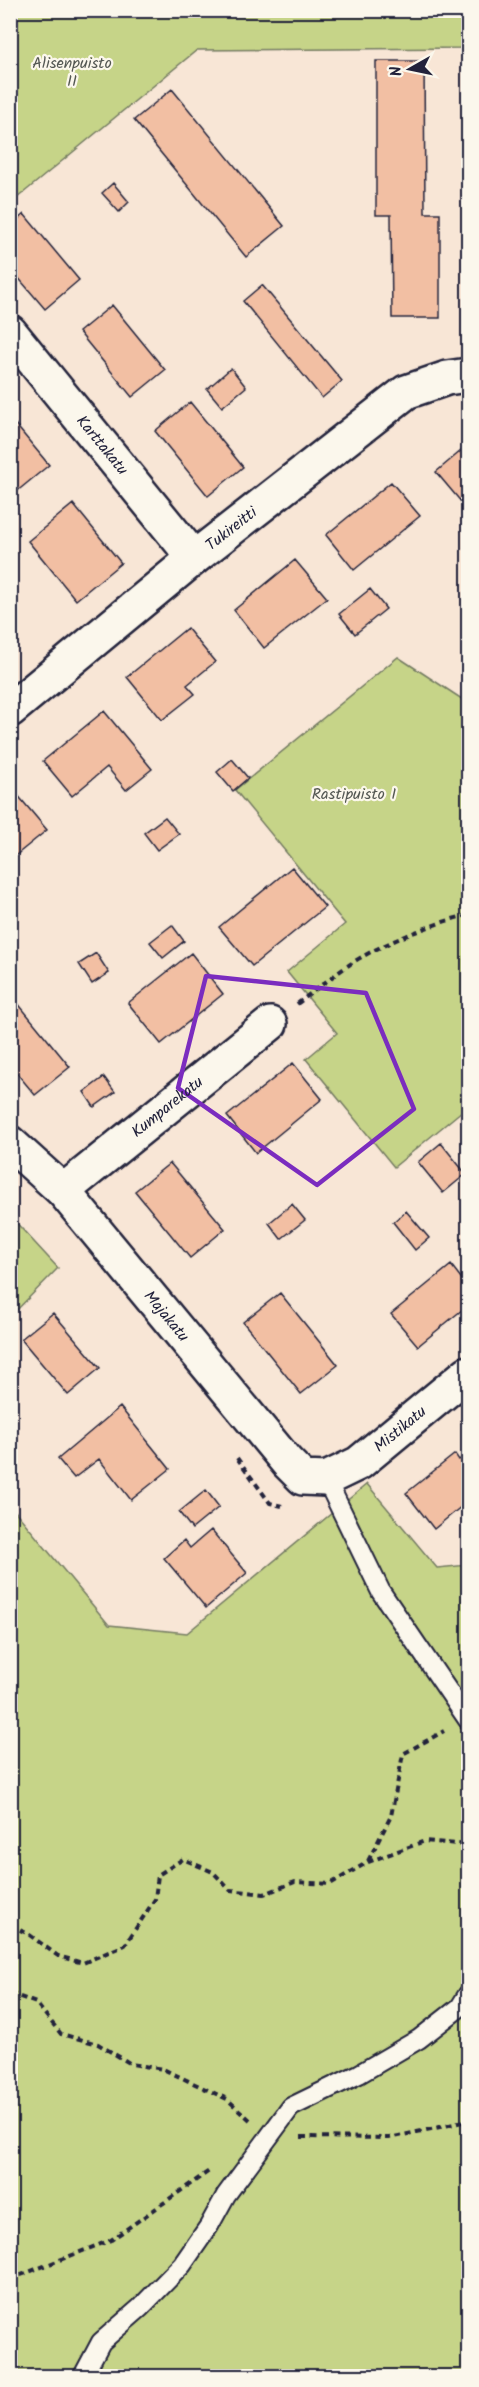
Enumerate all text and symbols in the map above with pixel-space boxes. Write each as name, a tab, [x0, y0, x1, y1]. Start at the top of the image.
north arrow	[380, 39, 440, 99]
park label: Alisenpuisto II	[32, 51, 112, 94]
text: N	[384, 64, 410, 78]
street label: Karttakatu	[70, 410, 135, 481]
street label: Tukireitti	[200, 500, 264, 557]
park label: Rastipuisto I	[312, 782, 396, 807]
street label: Kumparekatu	[126, 1070, 209, 1144]
street label: Majakatu	[138, 1285, 196, 1348]
street label: Mistikatu	[368, 1399, 432, 1458]

